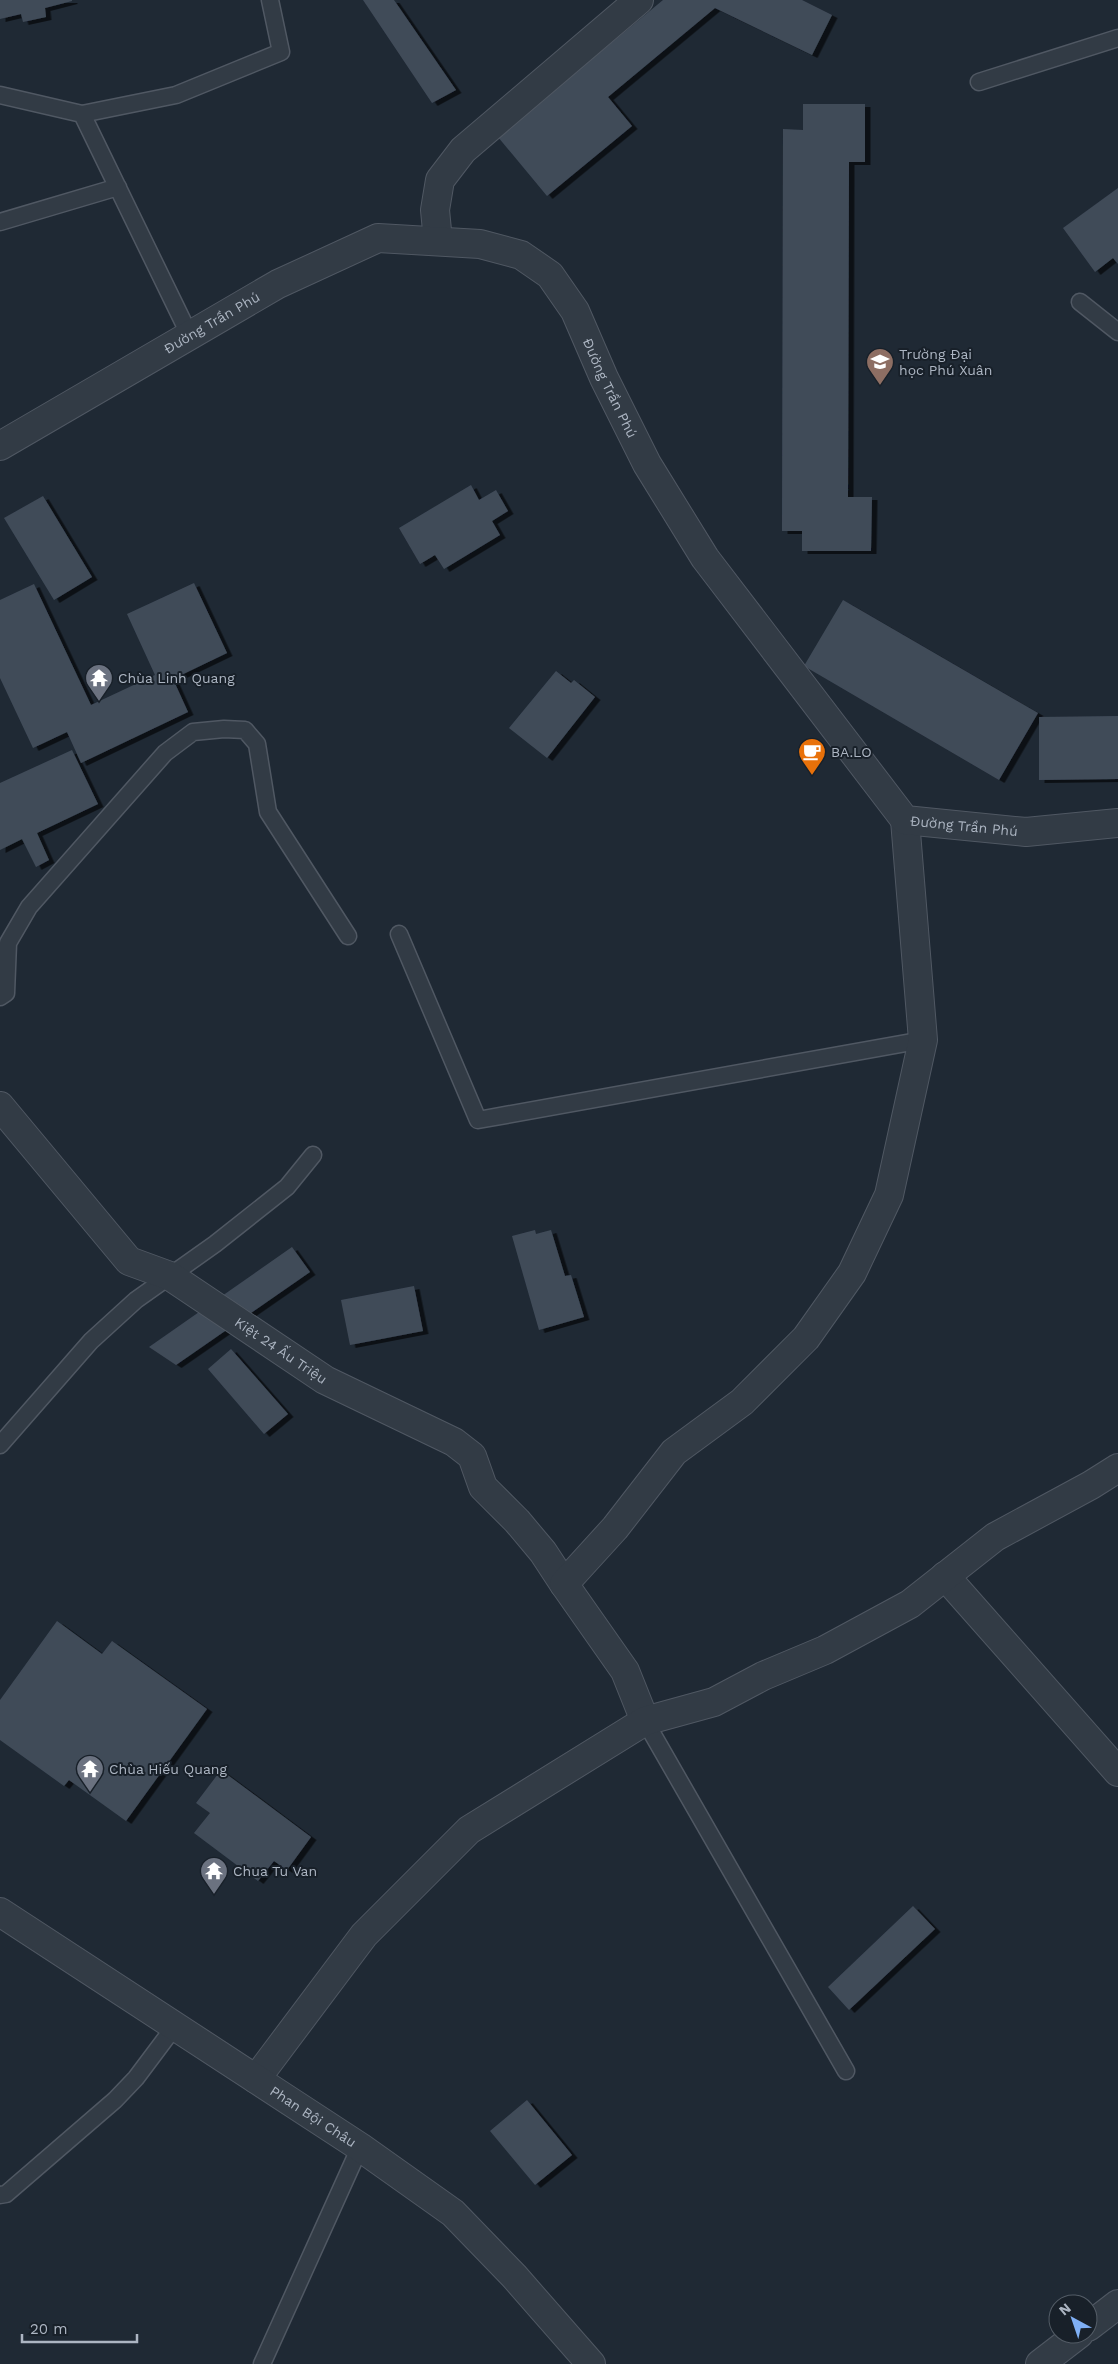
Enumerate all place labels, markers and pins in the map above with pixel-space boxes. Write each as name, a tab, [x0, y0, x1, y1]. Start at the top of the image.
place label: Trường Đại học Phú Xuân	[899, 346, 992, 378]
school or university icon: Trường Đại học Phú Xuân	[865, 347, 895, 386]
temple icon: Chùa Linh Quang	[84, 663, 114, 702]
place label: Chùa Linh Quang	[118, 670, 235, 686]
cafe icon: BA.LO	[797, 737, 827, 776]
place label: BA.LO	[831, 744, 872, 760]
temple icon: Chùa Hiếu Quang	[75, 1754, 105, 1793]
place label: Chùa Hiếu Quang	[109, 1761, 227, 1777]
temple icon: Chua Tu Van	[199, 1856, 229, 1895]
place label: Chua Tu Van	[233, 1863, 317, 1879]

